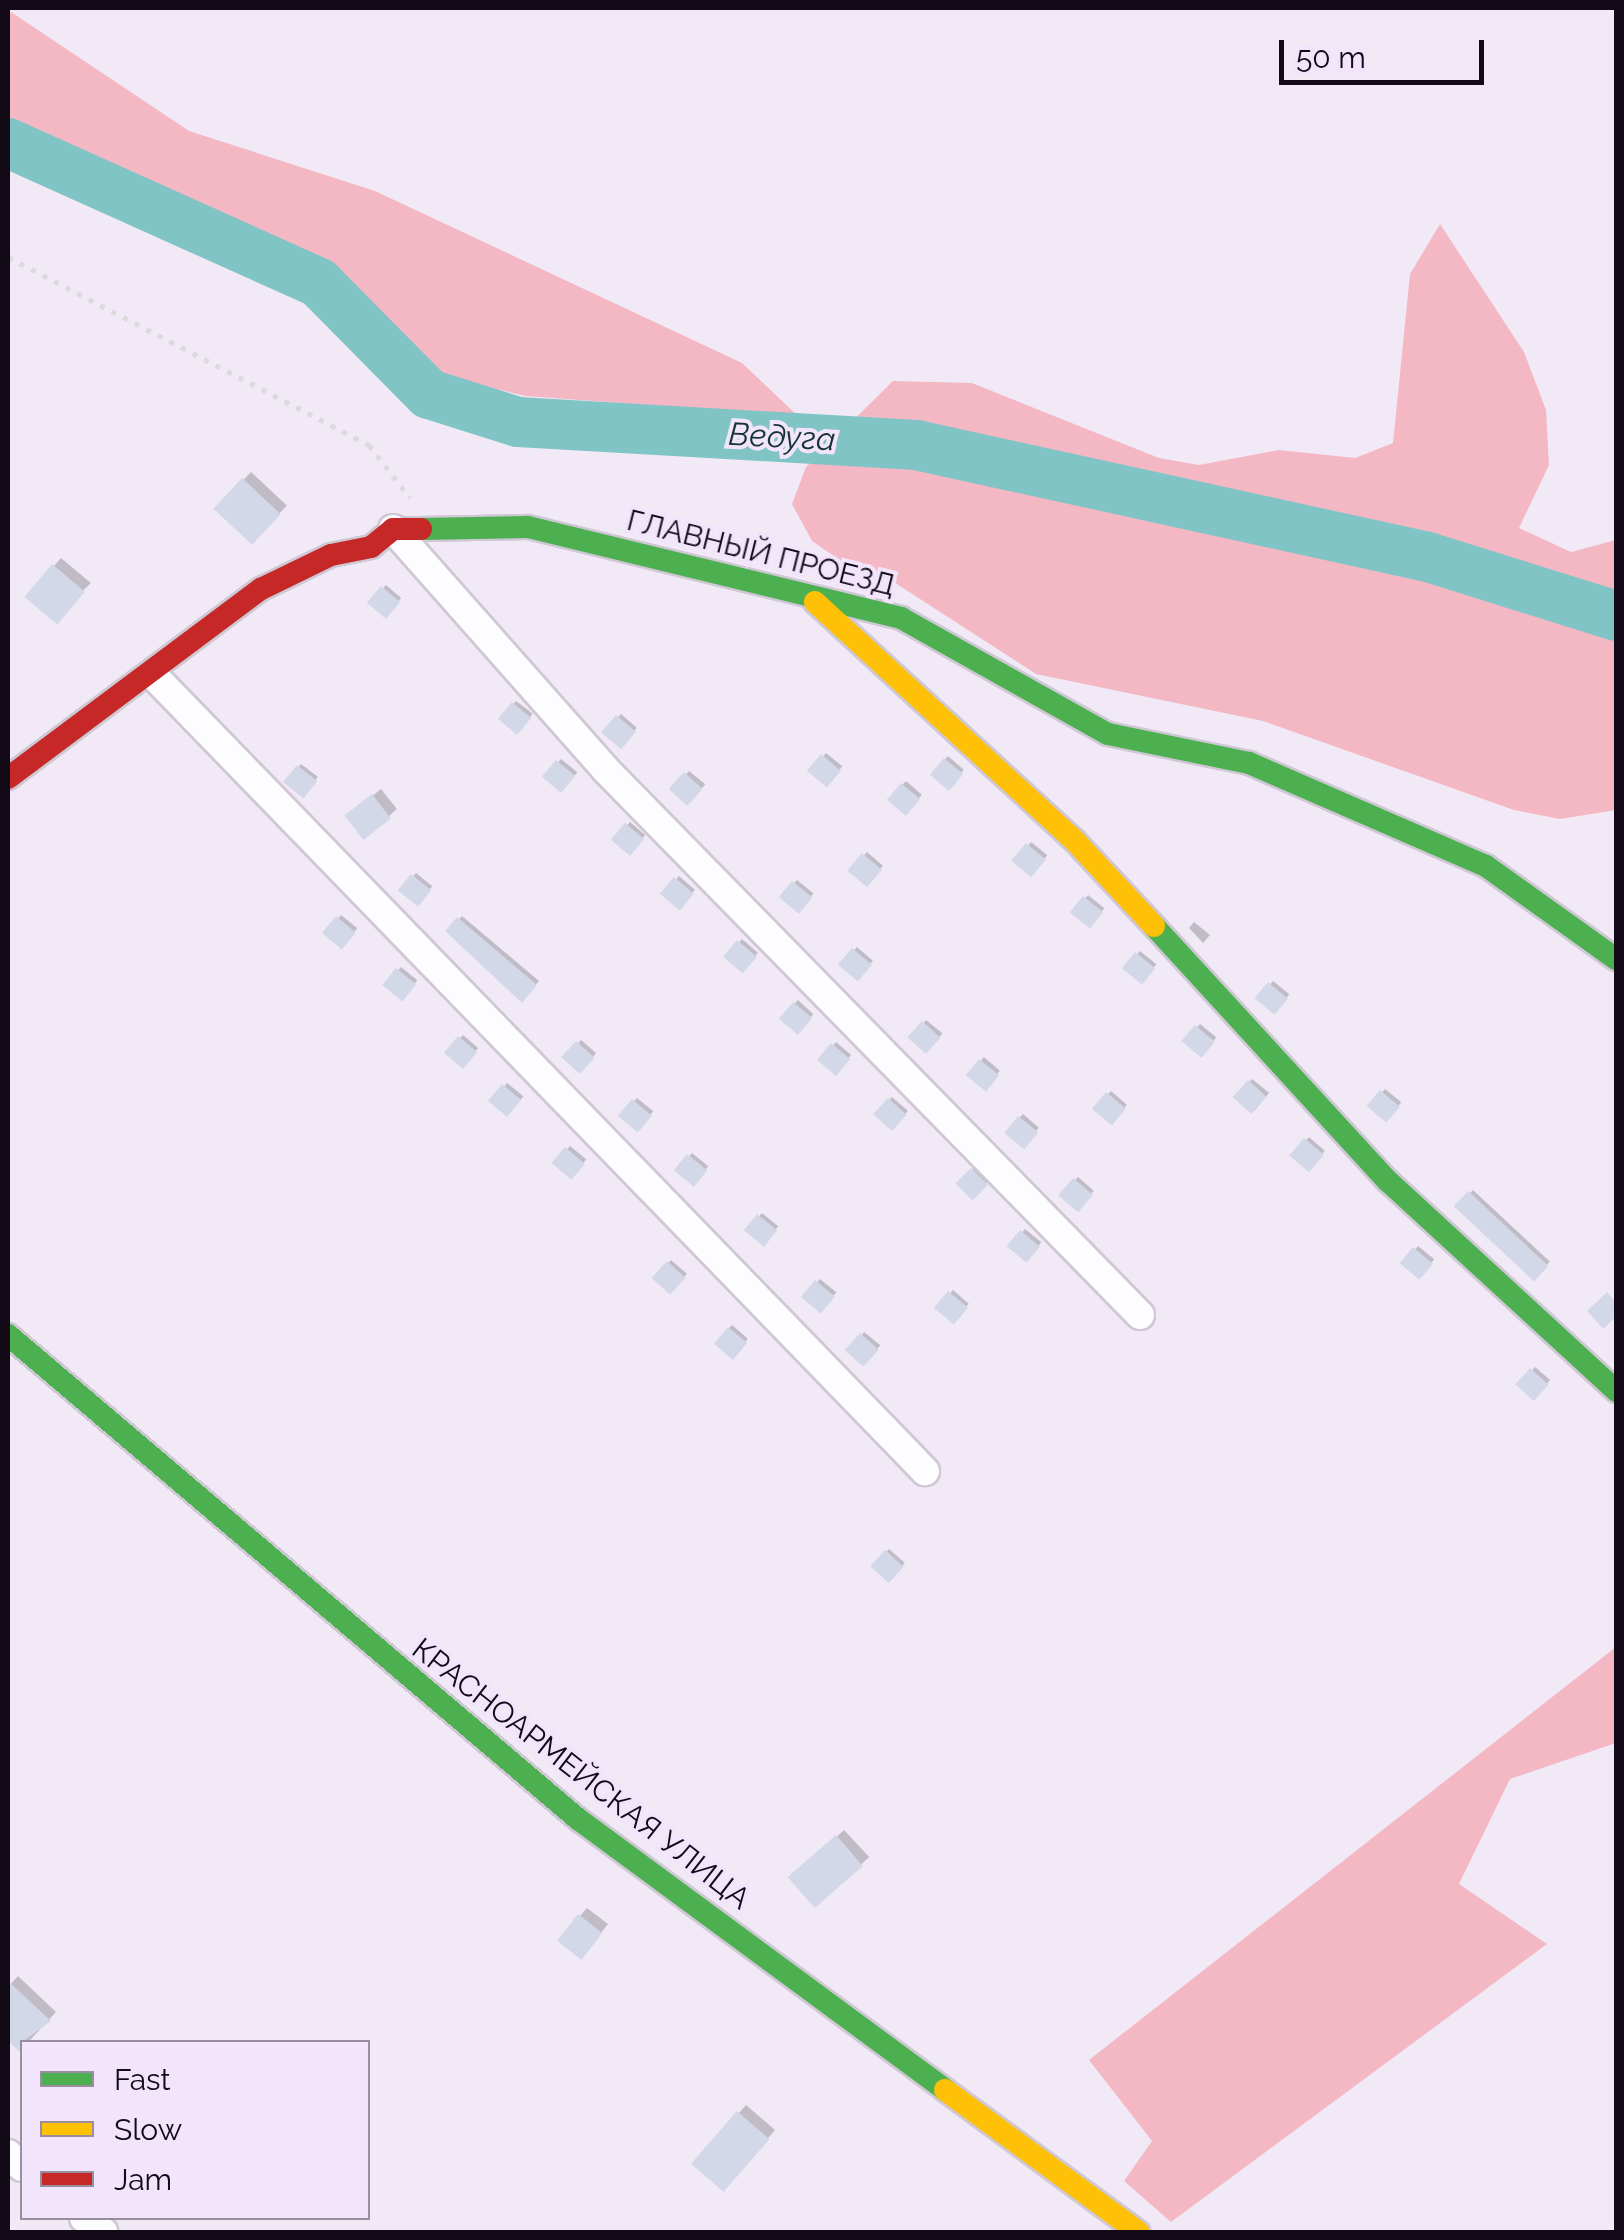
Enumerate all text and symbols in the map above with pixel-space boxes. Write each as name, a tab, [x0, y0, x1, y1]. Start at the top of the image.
scale bar	[1284, 20, 1489, 82]
text: 50 m	[1296, 40, 1366, 75]
water label: Ведуга	[728, 415, 836, 459]
street label: ГЛАВНЫЙ ПРОЕЗД	[623, 502, 899, 604]
street label: КРАСНОАРМЕЙСКАЯ УЛИЦА	[405, 1631, 757, 1917]
legend	[20, 2040, 370, 2220]
text: Fast	[114, 2062, 171, 2097]
text: Slow	[114, 2112, 182, 2147]
text: Jam	[114, 2162, 172, 2197]

